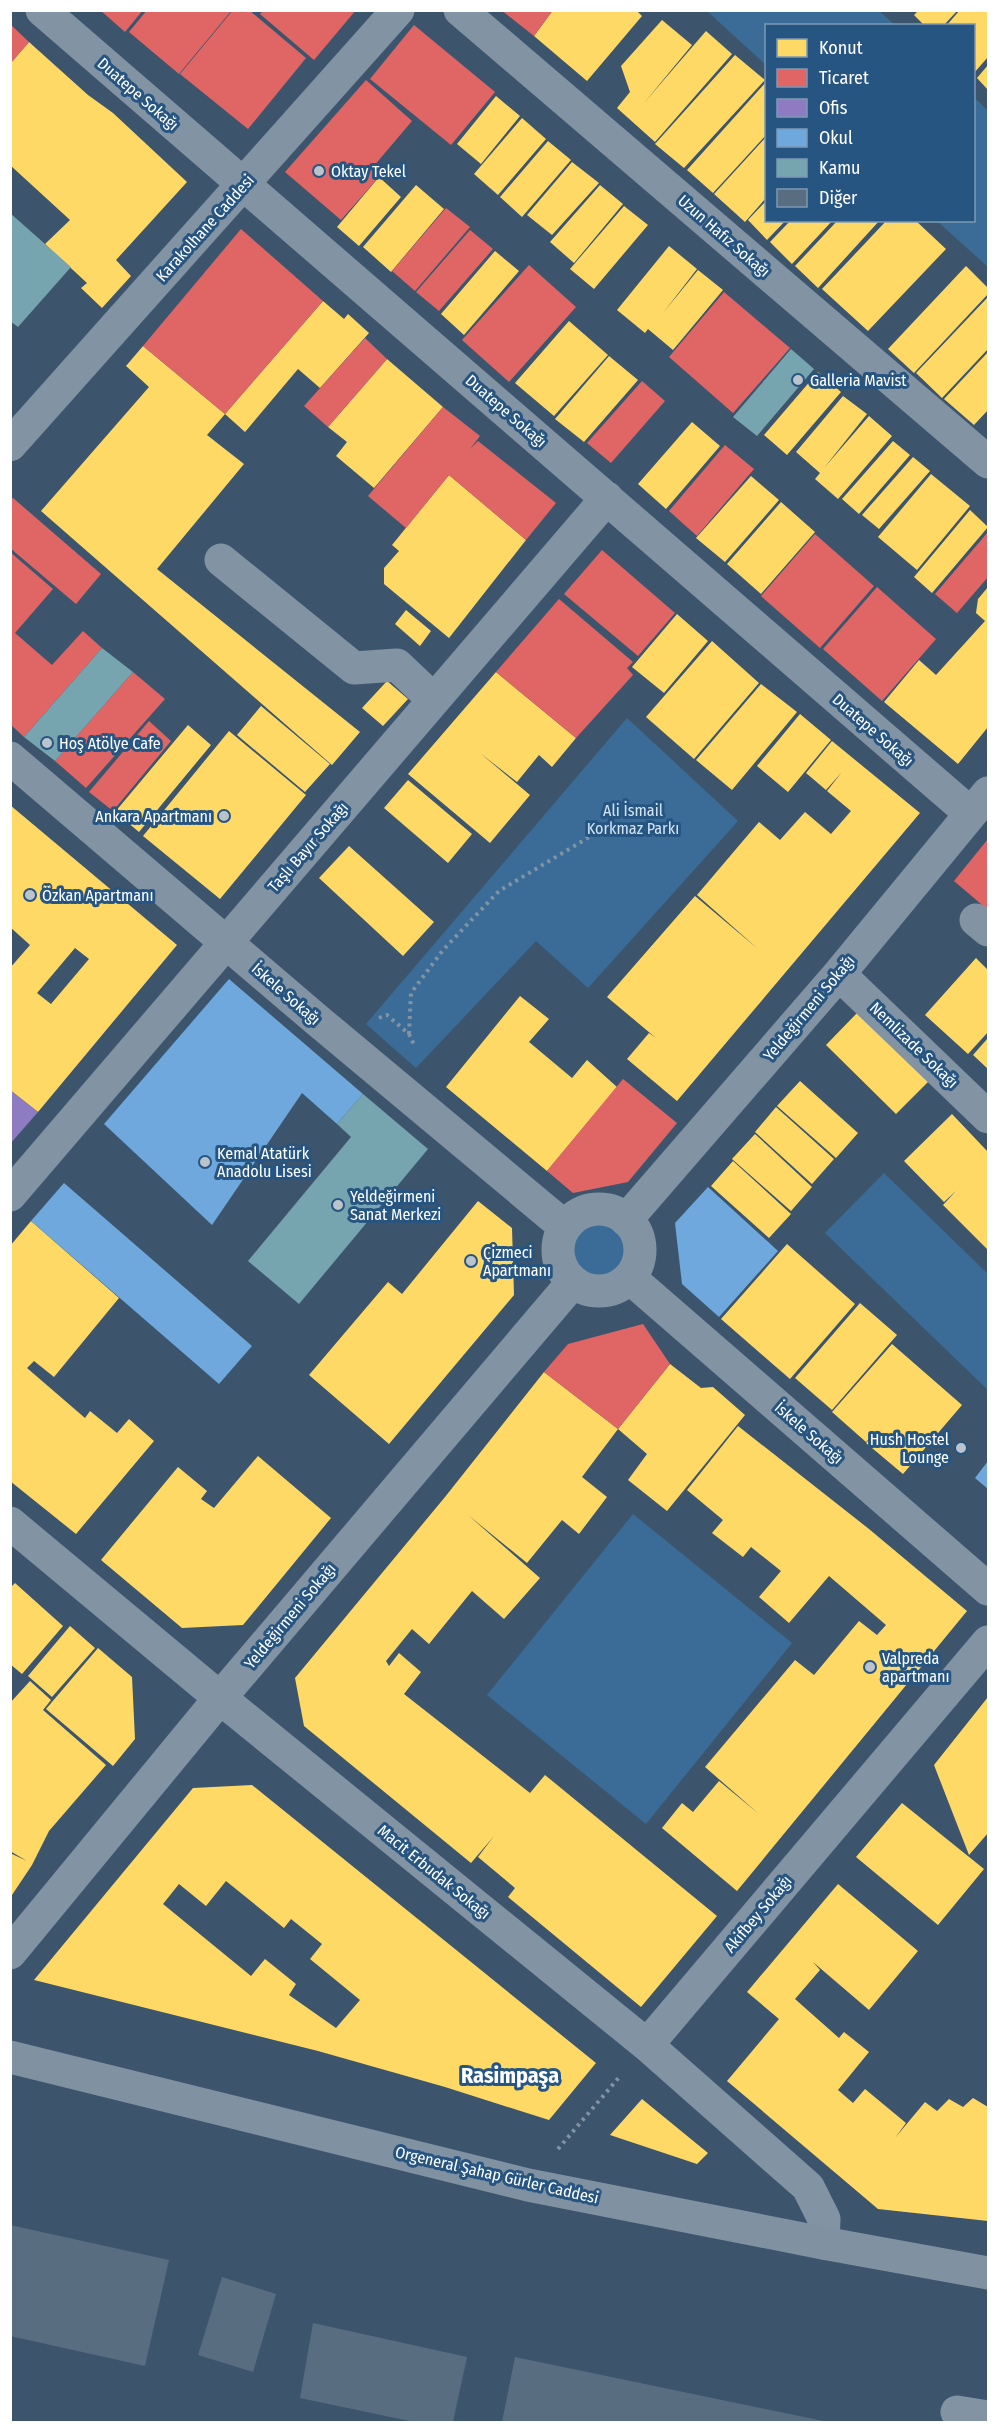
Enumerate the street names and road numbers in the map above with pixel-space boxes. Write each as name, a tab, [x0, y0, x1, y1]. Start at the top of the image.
street label: Duatepe Sokağı	[94, 54, 182, 134]
street label: Karakolhane Caddesi	[152, 171, 258, 285]
street label: Uzun Hafız Sokağı	[674, 191, 774, 281]
street label: Duatepe Sokağı	[462, 371, 550, 451]
street label: Duatepe Sokağı	[829, 690, 917, 770]
street label: Taşlı Bayır Sokağı	[264, 798, 352, 896]
street label: Yeldeğirmeni Sokağı	[759, 951, 859, 1065]
street label: İskele Sokağı	[248, 959, 324, 1029]
street label: Nemlizade Sokağı	[866, 998, 962, 1092]
street label: İskele Sokağı	[771, 1398, 847, 1468]
street label: Yeldeğirmeni Sokağı	[240, 1559, 340, 1673]
street label: Macit Erbudak Sokağı	[374, 1821, 494, 1923]
street label: Akifbey Sokağı	[720, 1872, 796, 1956]
street label: Orgeneral Şahap Gürler Caddesi	[393, 2142, 601, 2208]

